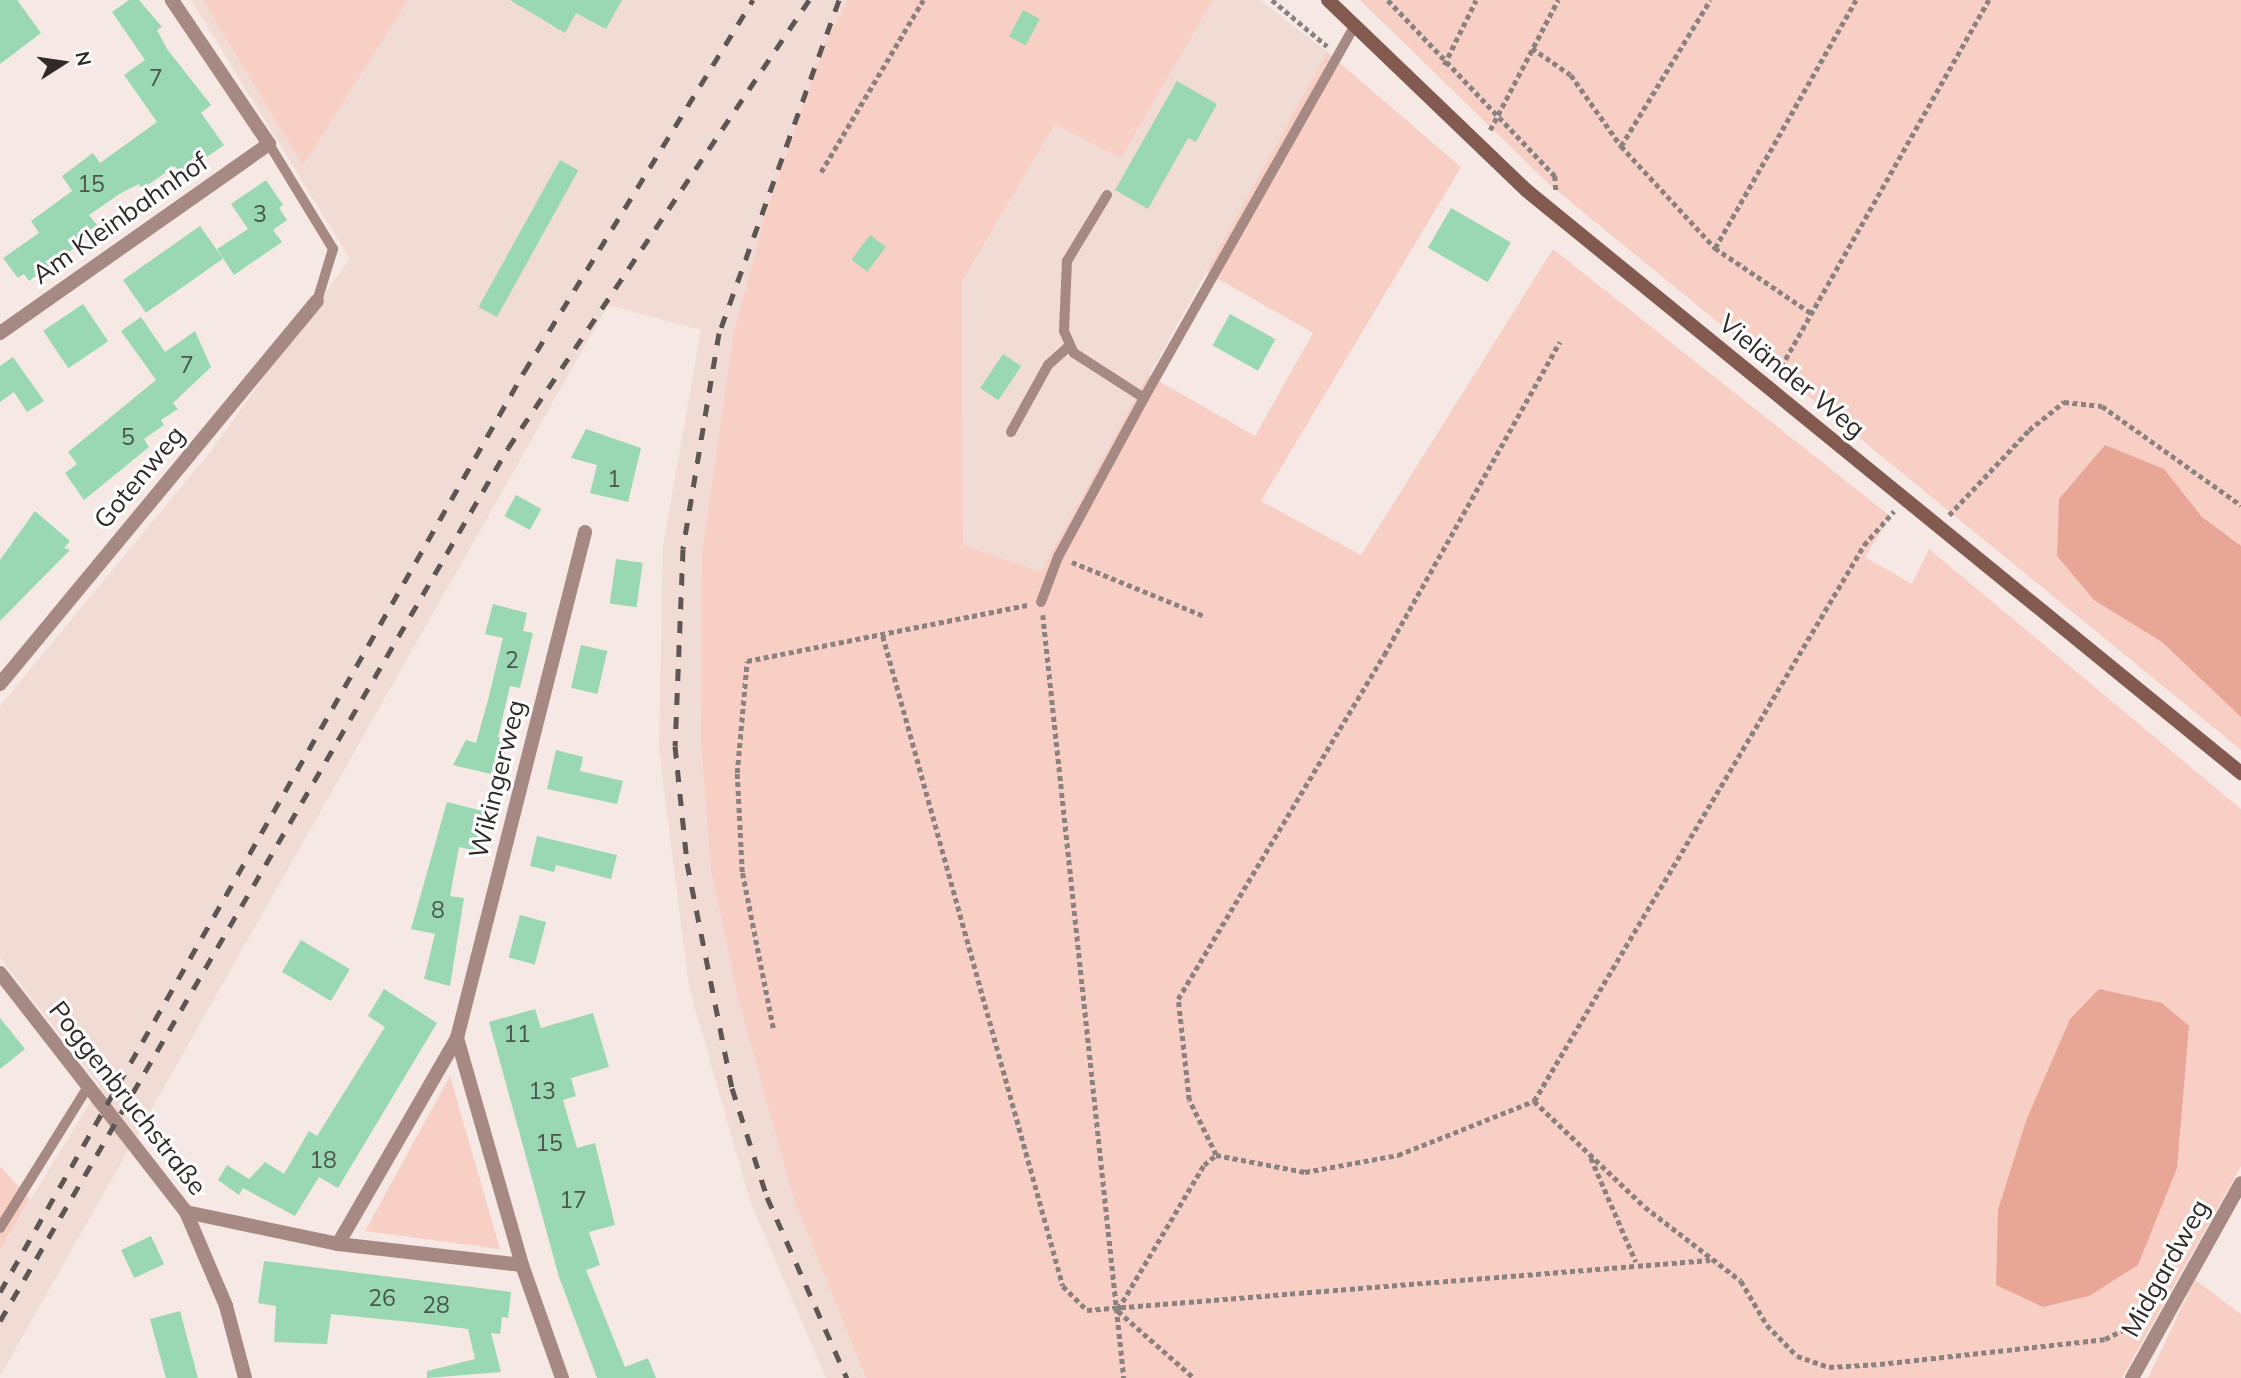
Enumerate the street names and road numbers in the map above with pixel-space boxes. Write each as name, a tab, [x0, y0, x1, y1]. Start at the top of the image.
street label: Am Kleinbahnhof	[26, 146, 214, 290]
street label: Vieländer Weg	[1713, 308, 1871, 444]
street label: Gotenweg	[87, 419, 191, 535]
street label: Wikingerweg	[462, 697, 532, 861]
street label: Poggenbruchstraße	[43, 995, 213, 1201]
street label: Midgardweg	[2114, 1194, 2216, 1342]

